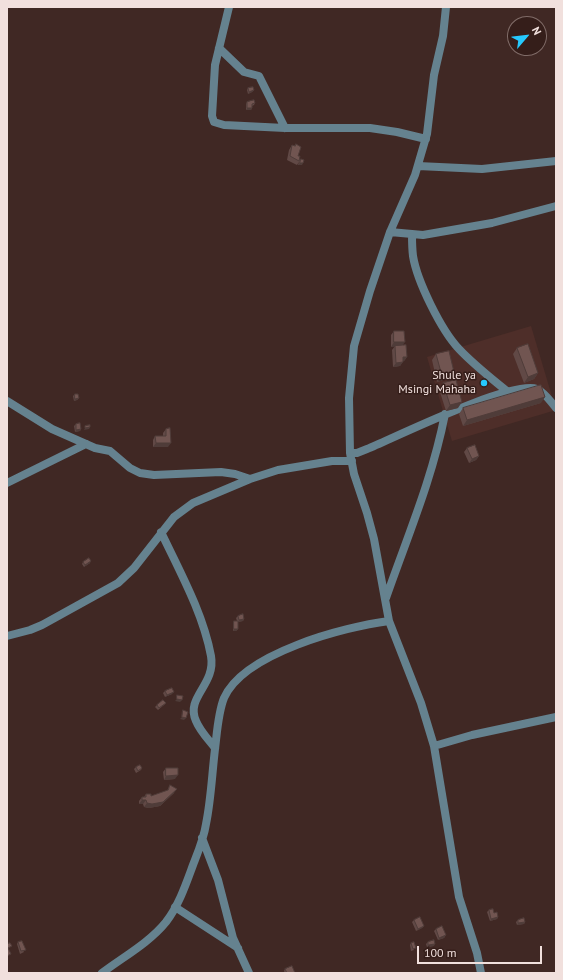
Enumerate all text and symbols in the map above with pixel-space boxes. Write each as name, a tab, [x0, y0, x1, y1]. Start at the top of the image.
north arrow	[507, 16, 547, 56]
text: N	[529, 24, 545, 37]
place label: Shule ya Msingi Mahaha	[398, 369, 476, 397]
marker: Shule ya Msingi Mahaha	[479, 378, 489, 388]
scale bar	[419, 938, 544, 964]
text: 100 m	[424, 945, 457, 960]

